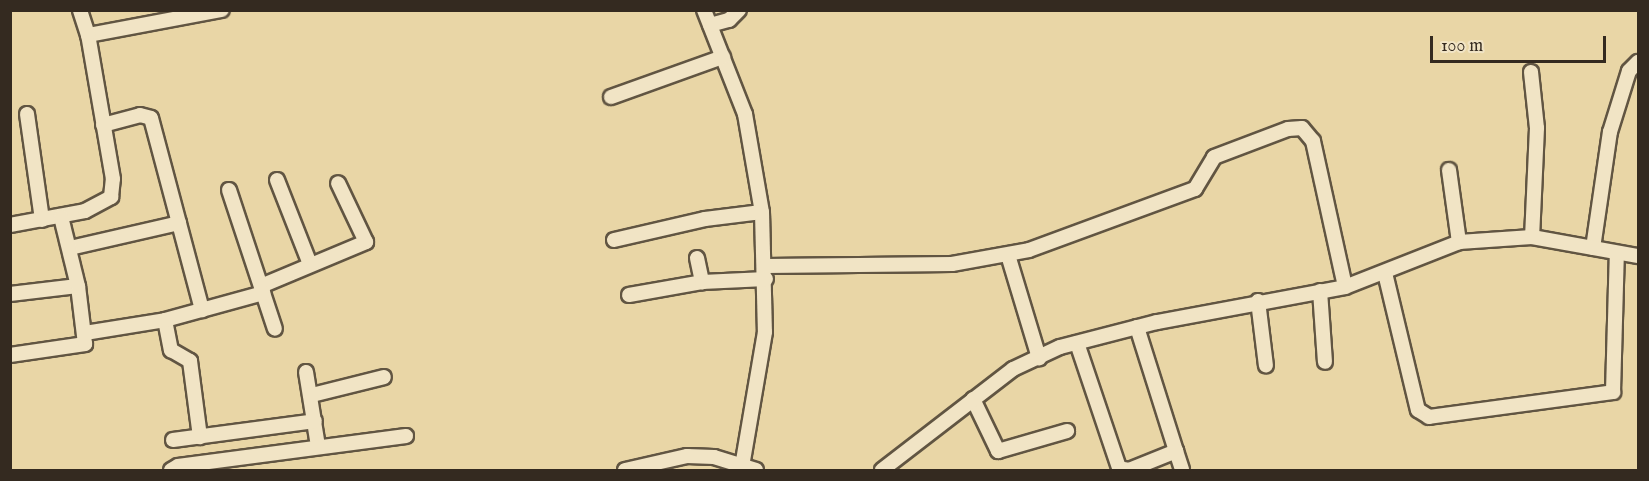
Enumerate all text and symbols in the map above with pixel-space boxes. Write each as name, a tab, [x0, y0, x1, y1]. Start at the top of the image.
scale bar	[1433, 24, 1608, 62]
text: 100 m	[1441, 35, 1483, 58]

